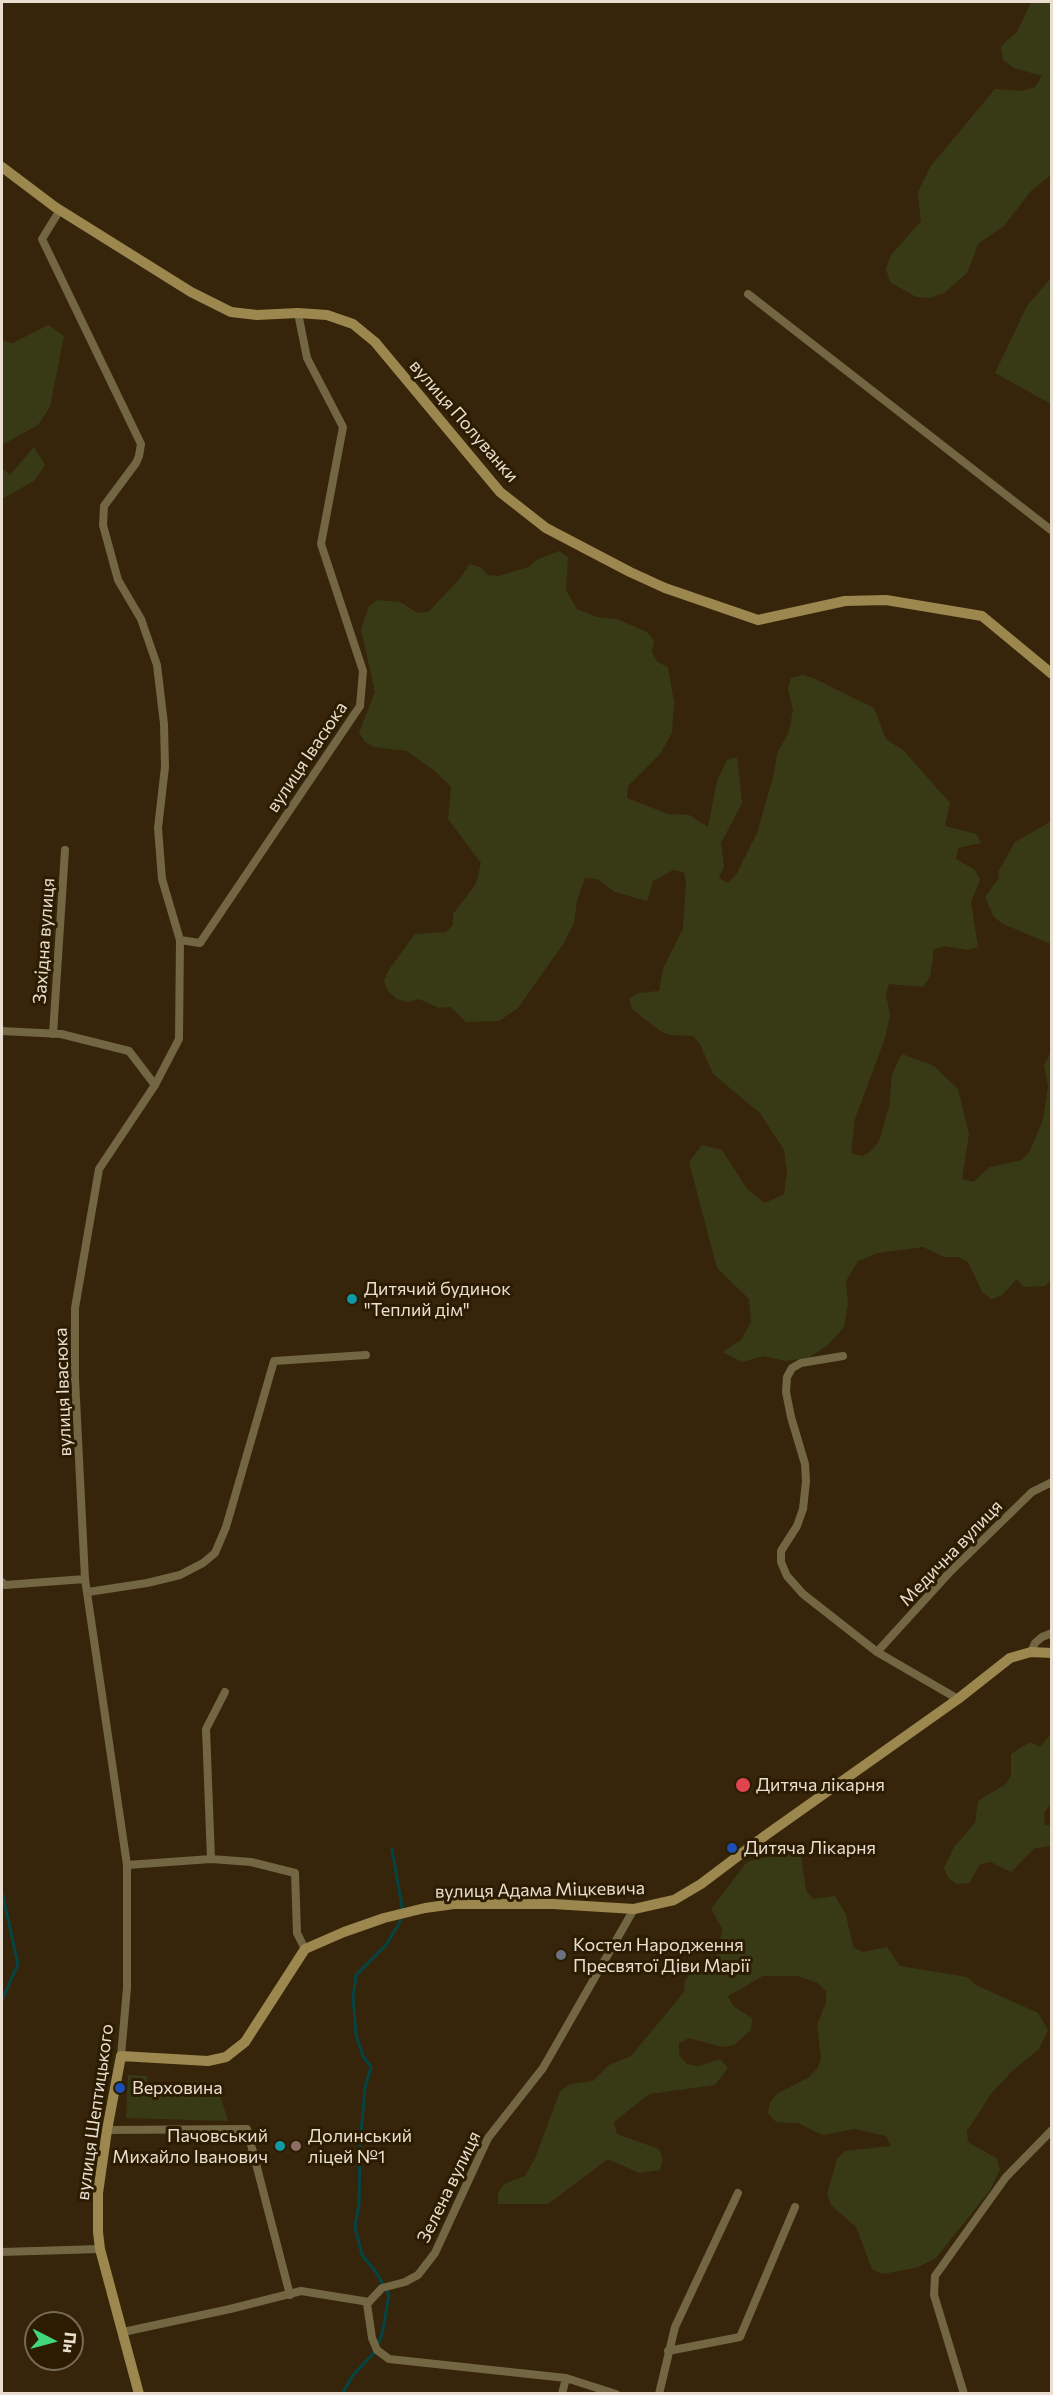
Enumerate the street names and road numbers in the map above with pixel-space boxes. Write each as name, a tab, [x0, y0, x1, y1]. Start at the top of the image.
street label: вулиця Полуванки	[405, 355, 523, 487]
street label: вулиця Івасюка	[262, 698, 352, 816]
street label: Західна вулиця	[29, 877, 59, 1005]
street label: вулиця Івасюка	[50, 1327, 76, 1457]
street label: Медична вулиця	[895, 1496, 1007, 1610]
street label: вулиця Адама Міцкевича	[435, 1877, 645, 1903]
street label: вулиця Шептицького	[72, 2022, 118, 2202]
street label: Зелена вулиця	[413, 2128, 485, 2246]

